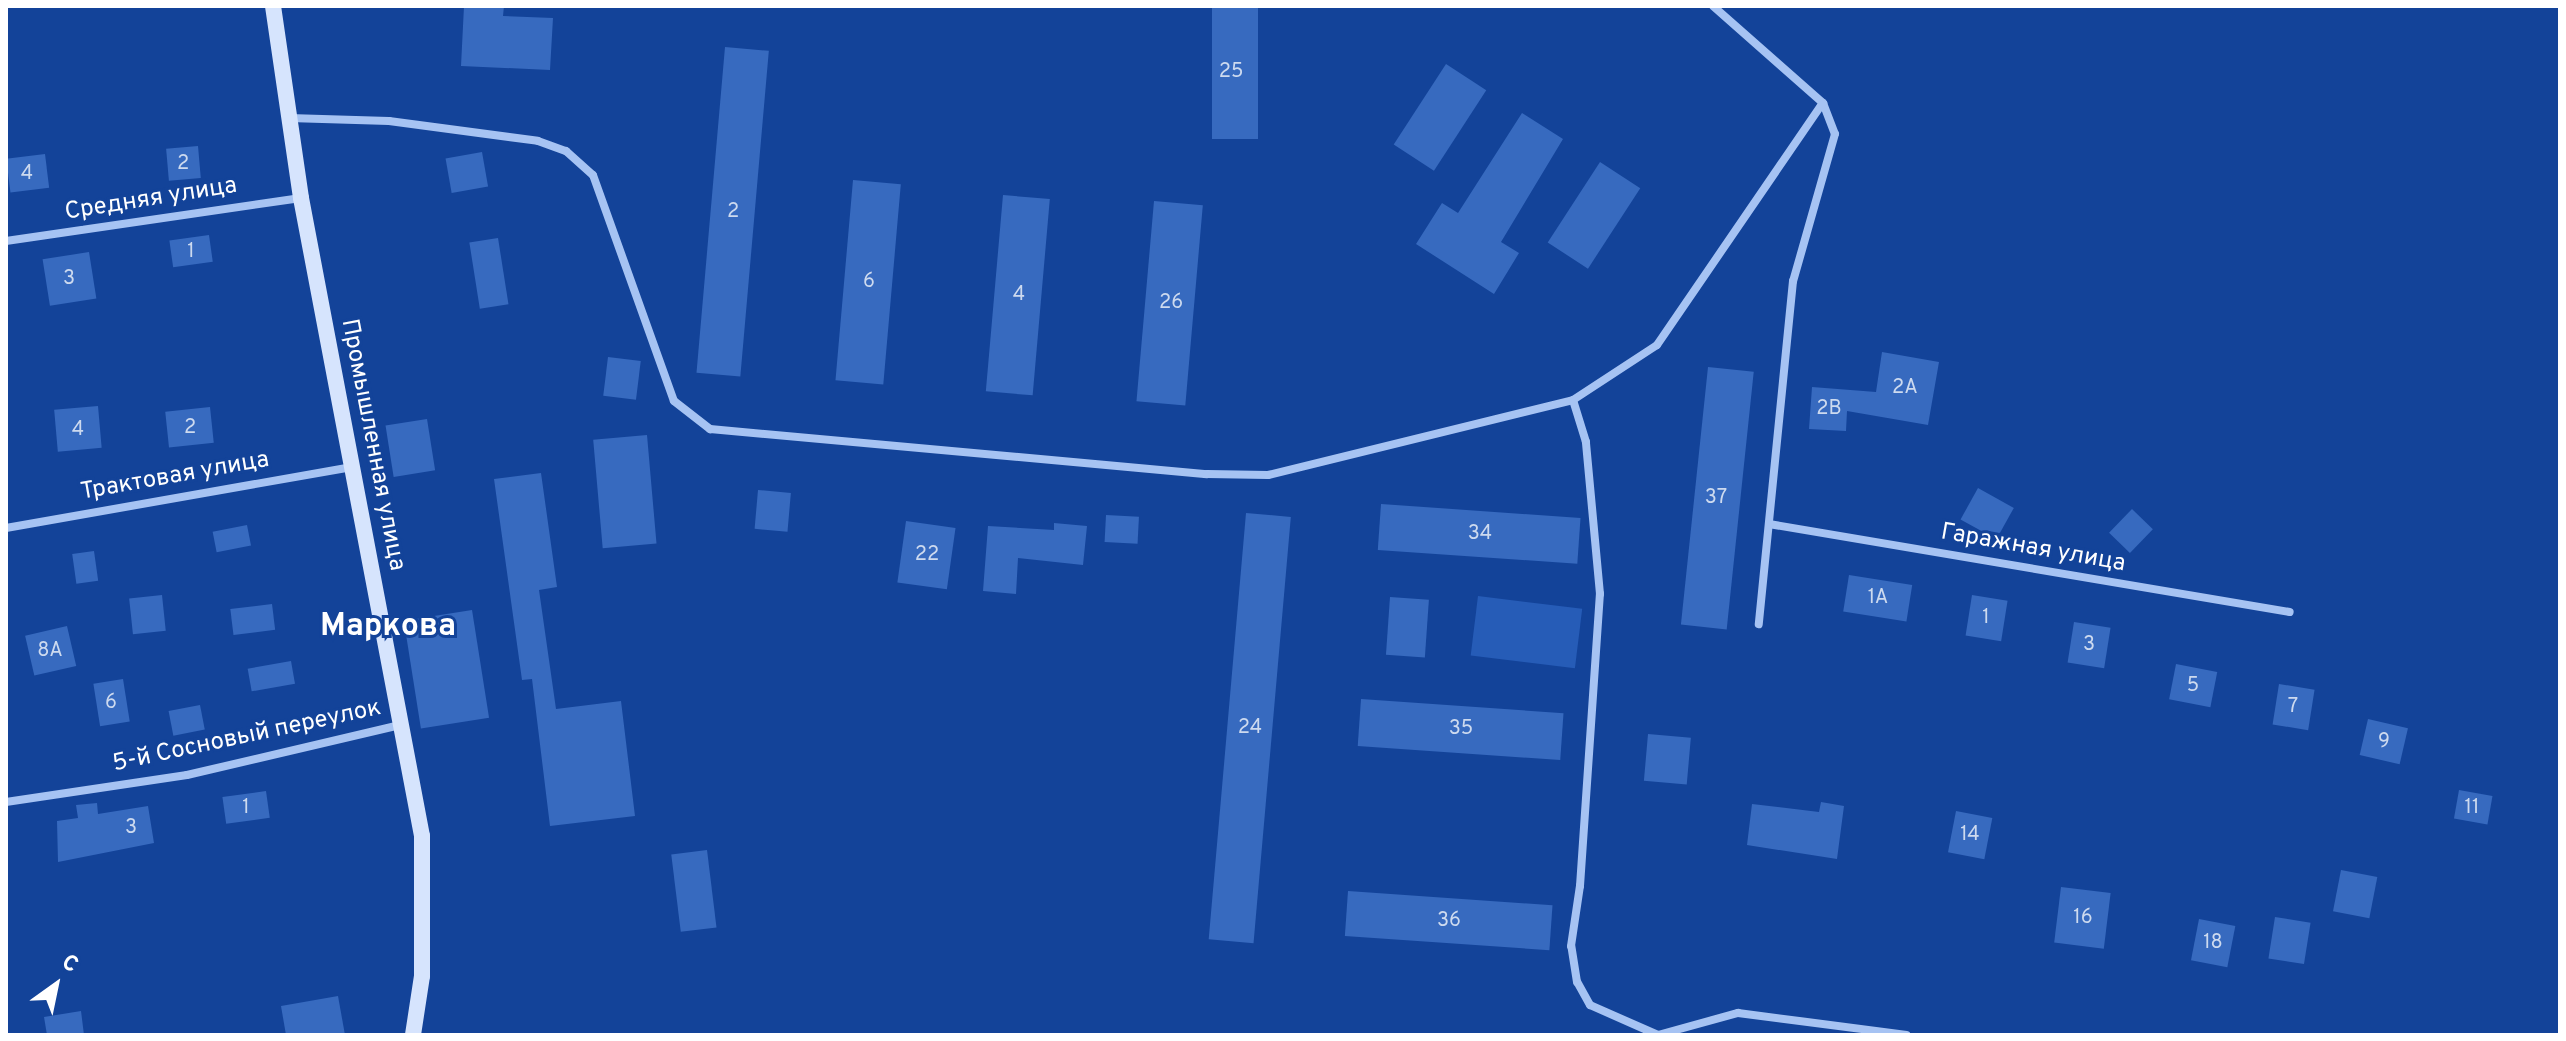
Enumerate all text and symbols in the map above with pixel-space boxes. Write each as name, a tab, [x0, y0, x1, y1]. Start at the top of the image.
house number: 25	[1219, 60, 1243, 84]
house number: 2	[177, 152, 189, 176]
house number: 4	[21, 162, 33, 186]
street label: Средняя улица	[63, 172, 239, 228]
house number: 2	[727, 200, 739, 224]
house number: 1	[187, 240, 195, 264]
house number: 3	[63, 267, 75, 291]
house number: 6	[863, 270, 875, 294]
house number: 4	[1013, 283, 1025, 307]
house number: 26	[1159, 291, 1183, 315]
street label: Промышленная улица	[333, 317, 411, 573]
house number: 2А	[1892, 376, 1918, 400]
house number: 2В	[1816, 397, 1842, 421]
house number: 2	[184, 416, 196, 440]
house number: 4	[72, 418, 84, 442]
street label: Трактовая улица	[79, 446, 271, 508]
house number: 37	[1705, 486, 1727, 510]
street label: Гаражная улица	[1938, 519, 2128, 579]
house number: 34	[1468, 522, 1492, 546]
house number: 22	[915, 543, 939, 567]
house number: 1А	[1868, 586, 1888, 610]
house number: 1	[1982, 606, 1990, 630]
district label: Маркова	[320, 608, 456, 646]
house number: 3	[2083, 633, 2095, 657]
house number: 8А	[37, 639, 63, 663]
house number: 5	[2187, 674, 2199, 698]
house number: 6	[105, 691, 117, 715]
street label: 5-й Сосновый переулок	[110, 694, 384, 780]
house number: 7	[2288, 695, 2298, 719]
house number: 24	[1238, 716, 1262, 740]
house number: 35	[1449, 717, 1473, 741]
house number: 9	[2378, 730, 2390, 754]
house number: 1	[242, 796, 250, 820]
house number: 11	[2465, 796, 2479, 820]
house number: 3	[125, 816, 137, 840]
house number: 14	[1960, 823, 1980, 847]
house number: 16	[2073, 906, 2093, 930]
house number: 36	[1437, 909, 1461, 933]
house number: 18	[2203, 931, 2223, 955]
north arrow	[16, 945, 96, 1025]
text: С	[56, 949, 83, 980]

